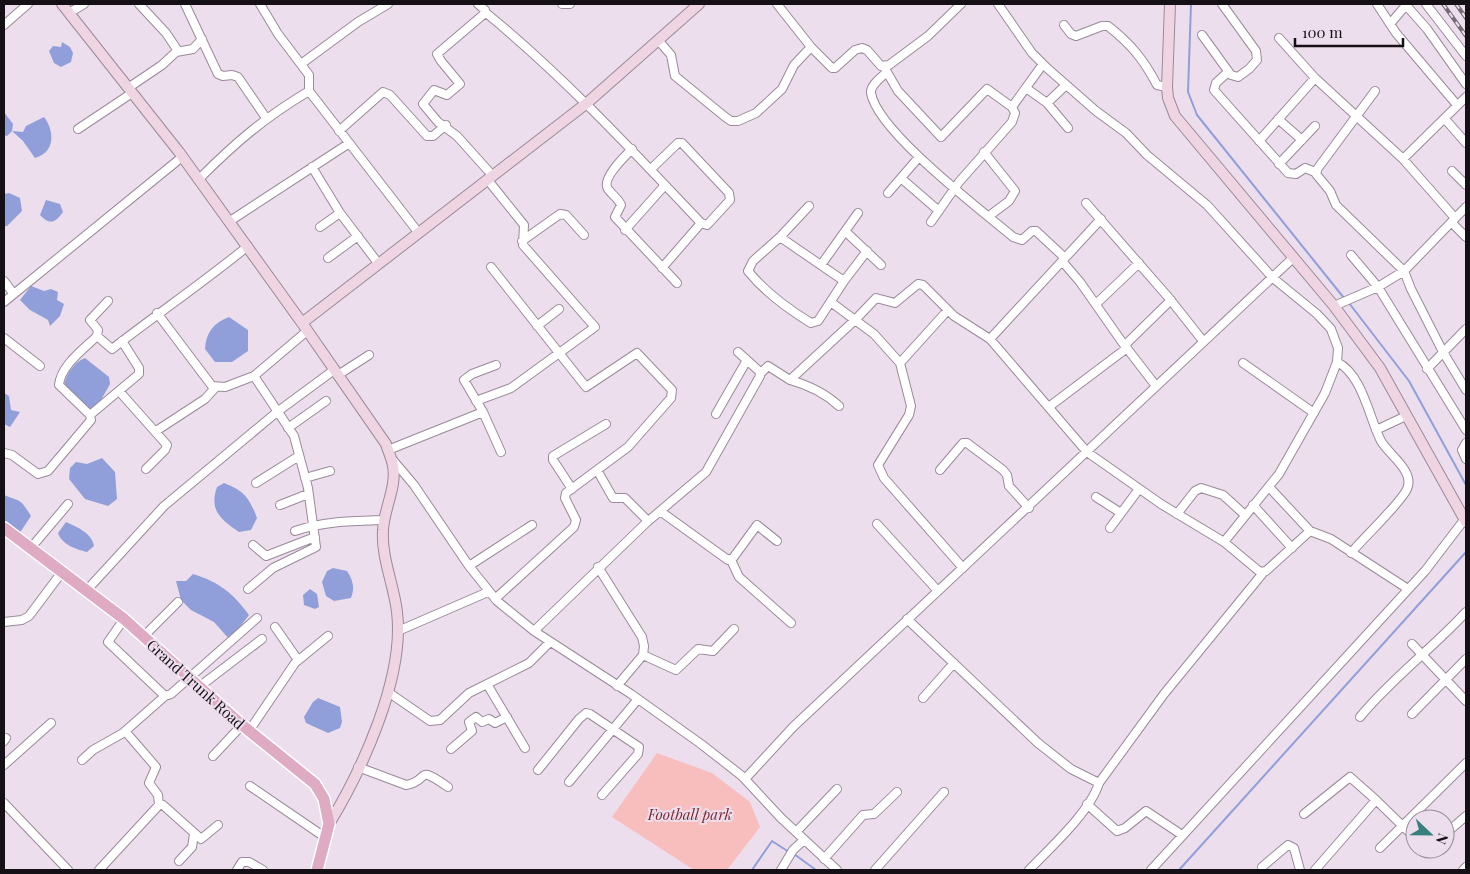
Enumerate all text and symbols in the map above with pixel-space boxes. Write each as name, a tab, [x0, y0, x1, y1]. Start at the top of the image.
scale bar	[1295, 15, 1402, 47]
text: 100 m	[1302, 22, 1343, 42]
street label: Grand Trunk Road	[143, 635, 249, 734]
park label: Football park	[647, 804, 733, 824]
north arrow	[1405, 809, 1455, 859]
text: N	[1432, 831, 1453, 847]

